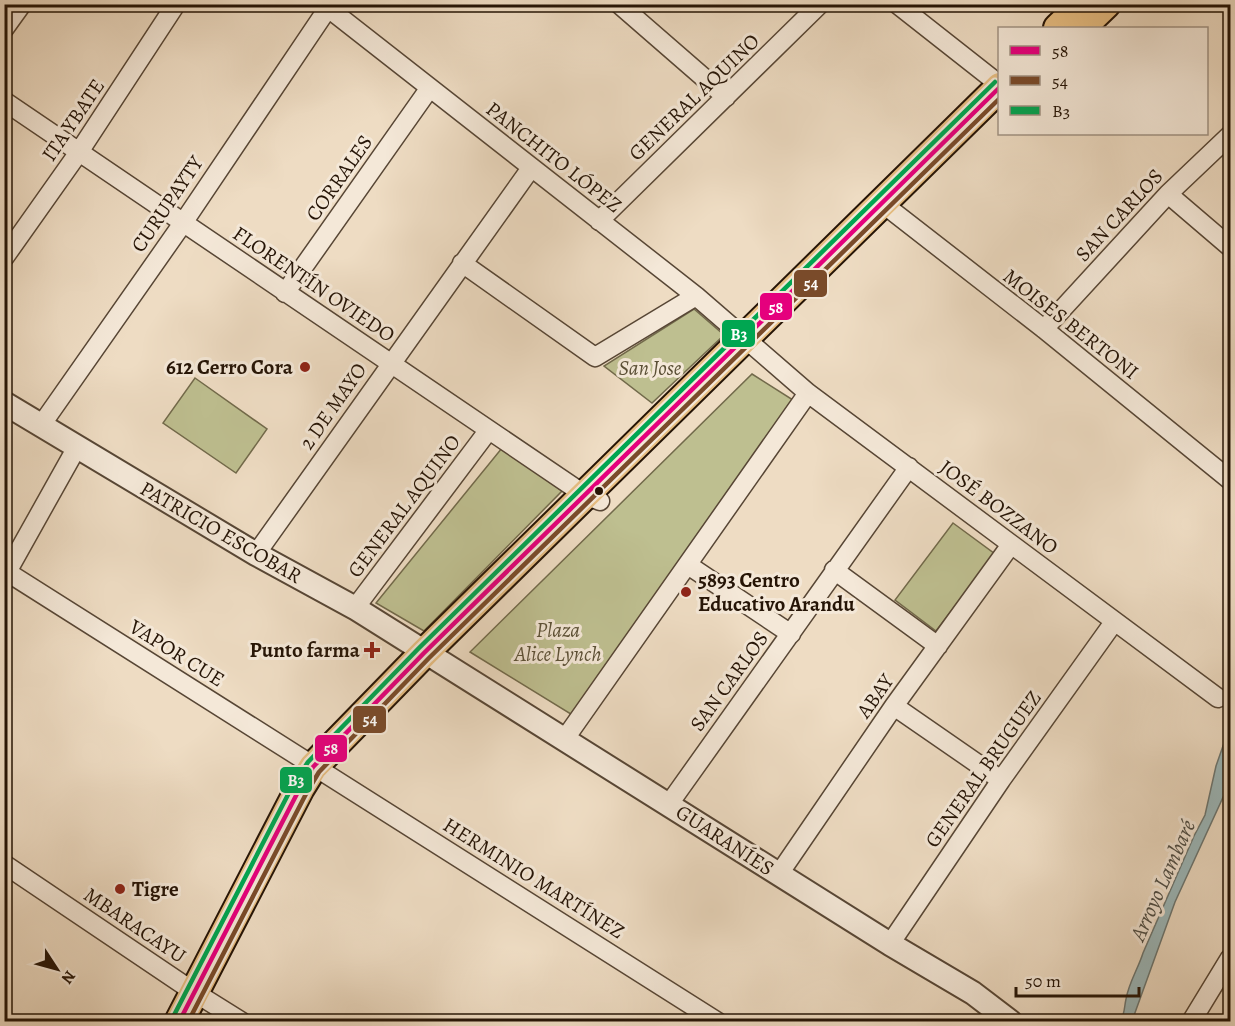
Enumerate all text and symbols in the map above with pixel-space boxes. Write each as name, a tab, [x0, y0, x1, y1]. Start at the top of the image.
street label: GENERAL AQUINO	[622, 27, 766, 167]
legend	[998, 27, 1208, 135]
text: 58	[1052, 39, 1068, 63]
text: 54	[1052, 69, 1068, 93]
street label: ITA YBATE	[35, 73, 111, 167]
street label: PANCHITO LÓPEZ	[480, 95, 628, 219]
text: B3	[1052, 99, 1070, 123]
street label: CORRALES	[299, 129, 379, 227]
street label: CURUPAYTY	[124, 150, 210, 258]
street label: SAN CARLOS	[1069, 163, 1169, 267]
street label: FLORENTÍN OVIEDO	[227, 219, 401, 349]
street label: MOISES BERTONI	[997, 262, 1145, 386]
line badge: 54	[793, 269, 828, 298]
text: 54	[804, 273, 819, 295]
line badge: 58	[759, 292, 793, 321]
text: 58	[769, 297, 784, 319]
line badge: B3	[721, 319, 756, 348]
text: B3	[731, 324, 748, 346]
place label: 612 Cerro Cora	[166, 353, 294, 381]
park label: San Jose	[619, 354, 682, 382]
street label: 2 DE MAYO	[293, 357, 373, 455]
marker: 612 Cerro Cora	[298, 360, 312, 374]
street label: GENERAL AQUINO	[341, 429, 467, 583]
street label: JOSÉ BOZZANO	[934, 453, 1064, 561]
street label: PATRICIO ESCOBAR	[135, 474, 307, 590]
unlabelled marker	[593, 485, 605, 497]
place label: 5893 Centro Educativo Arandu	[698, 566, 855, 618]
marker: 5893 Centro Educativo Arandu	[679, 585, 693, 599]
street label: VAPOR CUE	[123, 612, 230, 693]
park label: Plaza Alice Lynch	[513, 616, 602, 668]
street label: SAN CARLOS	[683, 625, 775, 737]
place label: Punto farma	[250, 636, 361, 664]
marker: Punto farma	[365, 643, 379, 657]
street label: ABAY	[849, 668, 900, 724]
street label: GENERAL BRUGUEZ	[918, 685, 1048, 853]
line badge: 54	[352, 705, 387, 734]
text: 54	[363, 709, 378, 731]
line badge: 58	[314, 734, 348, 763]
text: 58	[324, 738, 339, 760]
line badge: B3	[279, 766, 313, 794]
text: B3	[288, 770, 305, 792]
street label: GUARANÍES	[671, 798, 779, 882]
street label: HERMINIO MARTÍNEZ	[438, 811, 630, 945]
water label: Arroyo Lambaré	[1122, 815, 1203, 947]
place label: Tigre	[132, 875, 179, 903]
street label: MBARACAYU	[78, 880, 192, 970]
marker: Tigre	[113, 882, 127, 896]
north arrow	[27, 939, 87, 999]
scale bar	[1016, 960, 1139, 998]
text: N	[56, 966, 81, 989]
text: 50 m	[1025, 969, 1061, 993]

